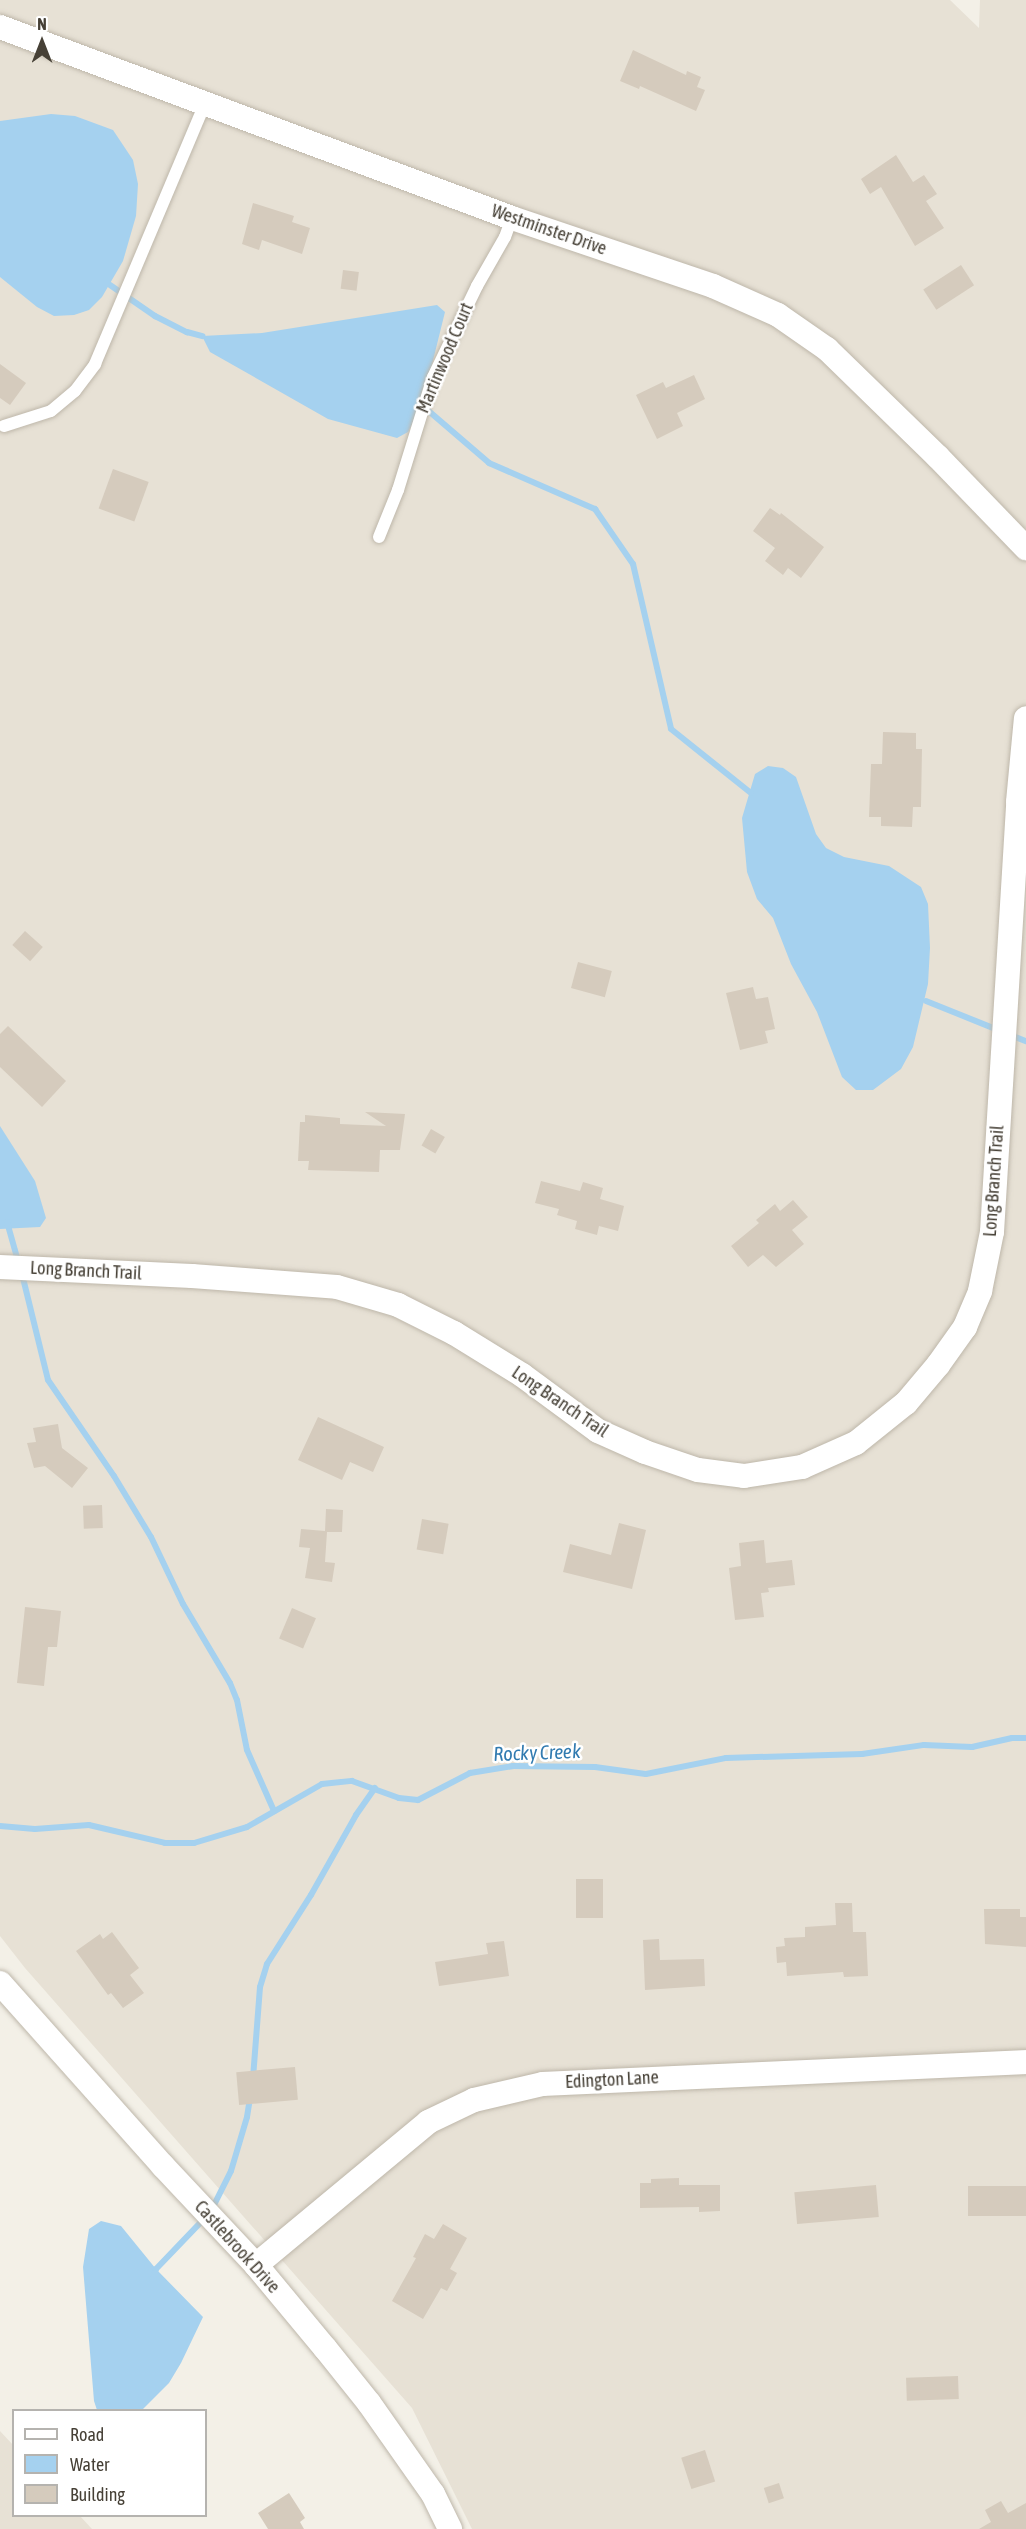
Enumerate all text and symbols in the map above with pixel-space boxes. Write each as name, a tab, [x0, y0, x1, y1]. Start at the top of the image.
north arrow	[12, 12, 72, 72]
text: N	[37, 15, 47, 33]
street label: Westminster Drive	[489, 200, 609, 260]
street label: Martinwood Court	[412, 300, 478, 416]
street label: Long Branch Trail	[979, 1124, 1009, 1238]
street label: Long Branch Trail	[30, 1257, 142, 1285]
street label: Long Branch Trail	[508, 1362, 612, 1442]
water label: Rocky Creek	[493, 1738, 581, 1766]
street label: Edington Lane	[565, 2067, 659, 2093]
street label: Castlebrook Drive	[190, 2196, 284, 2298]
legend	[12, 2409, 207, 2517]
text: Road	[70, 2424, 104, 2445]
text: Water	[70, 2454, 109, 2475]
text: Building	[70, 2484, 125, 2505]

